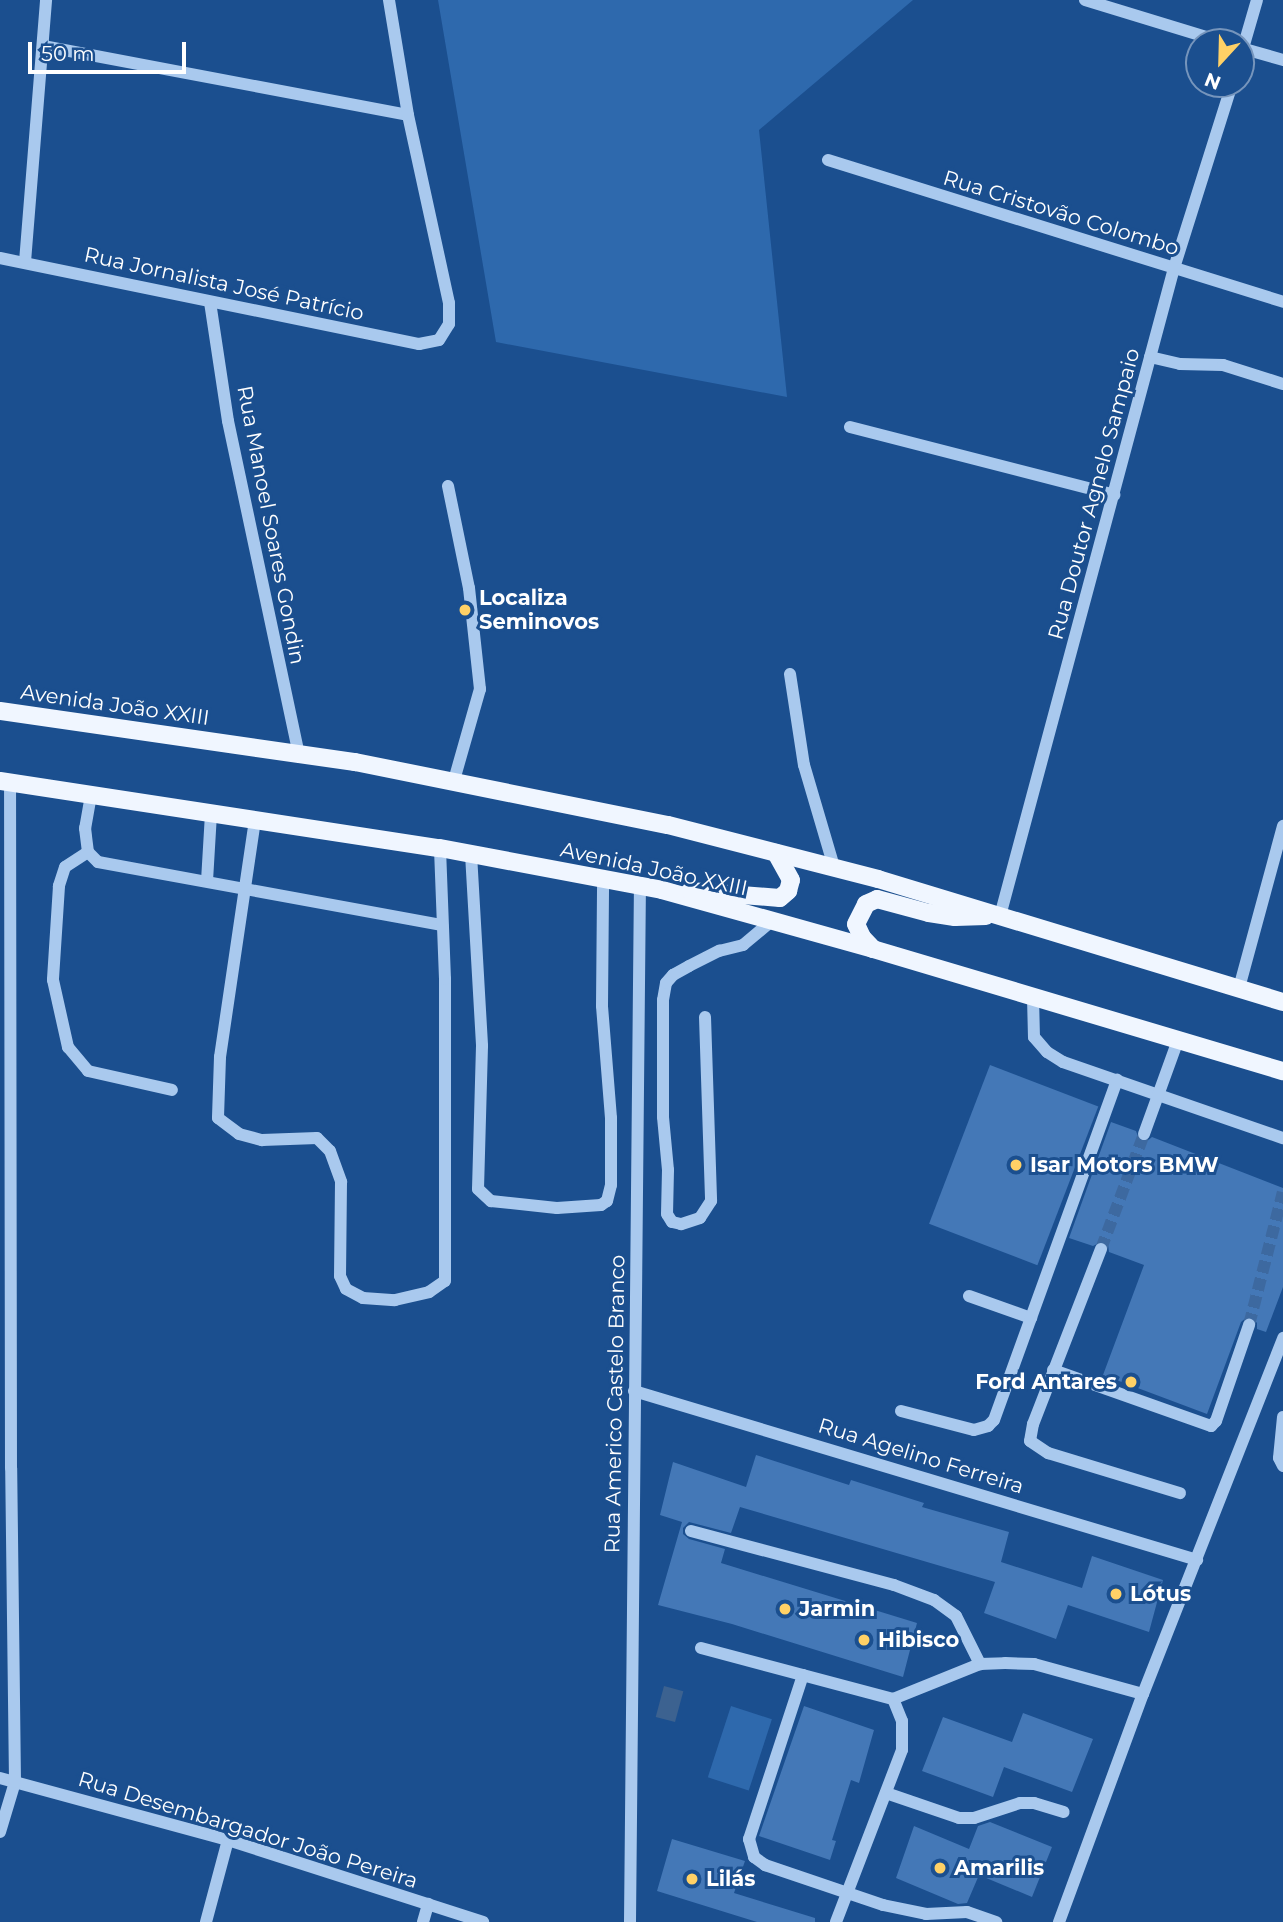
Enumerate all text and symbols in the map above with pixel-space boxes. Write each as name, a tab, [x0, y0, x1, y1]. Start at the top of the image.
scale bar	[32, 28, 189, 72]
north arrow	[1185, 28, 1255, 98]
text: 50 m	[41, 41, 95, 66]
text: N	[1201, 68, 1224, 95]
street label: Rua Cristovão Colombo	[940, 165, 1182, 261]
street label: Rua Jornalista José Patrício	[82, 242, 366, 326]
street label: Rua Doutor Agnelo Sampaio	[1043, 346, 1145, 642]
street label: Rua Manoel Soares Gondin	[232, 383, 310, 667]
place label: Localiza Seminovos	[479, 585, 599, 635]
marker: Localiza Seminovos	[457, 602, 473, 618]
street label: Avenida João XXIII	[19, 679, 211, 731]
street label: Avenida João XXIII	[558, 837, 750, 901]
place label: Isar Motors BMW	[1030, 1152, 1219, 1178]
marker: Isar Motors BMW	[1008, 1157, 1024, 1173]
street label: Rua Americo Castelo Branco	[600, 1254, 630, 1554]
place label: Ford Antares	[975, 1369, 1117, 1395]
marker: Ford Antares	[1123, 1374, 1139, 1390]
street label: Rua Agelino Ferreira	[815, 1413, 1027, 1499]
place label: Lótus	[1130, 1581, 1191, 1607]
marker: Lótus	[1108, 1586, 1124, 1602]
place label: Jarmin	[799, 1596, 875, 1622]
marker: Jarmin	[777, 1601, 793, 1617]
place label: Hibisco	[878, 1627, 959, 1653]
marker: Hibisco	[856, 1632, 872, 1648]
street label: Rua Desembargador João Pereira	[75, 1766, 421, 1894]
place label: Amarilis	[954, 1855, 1044, 1881]
marker: Amarilis	[932, 1860, 948, 1876]
place label: Lilás	[706, 1866, 755, 1892]
marker: Lilás	[684, 1871, 700, 1887]

